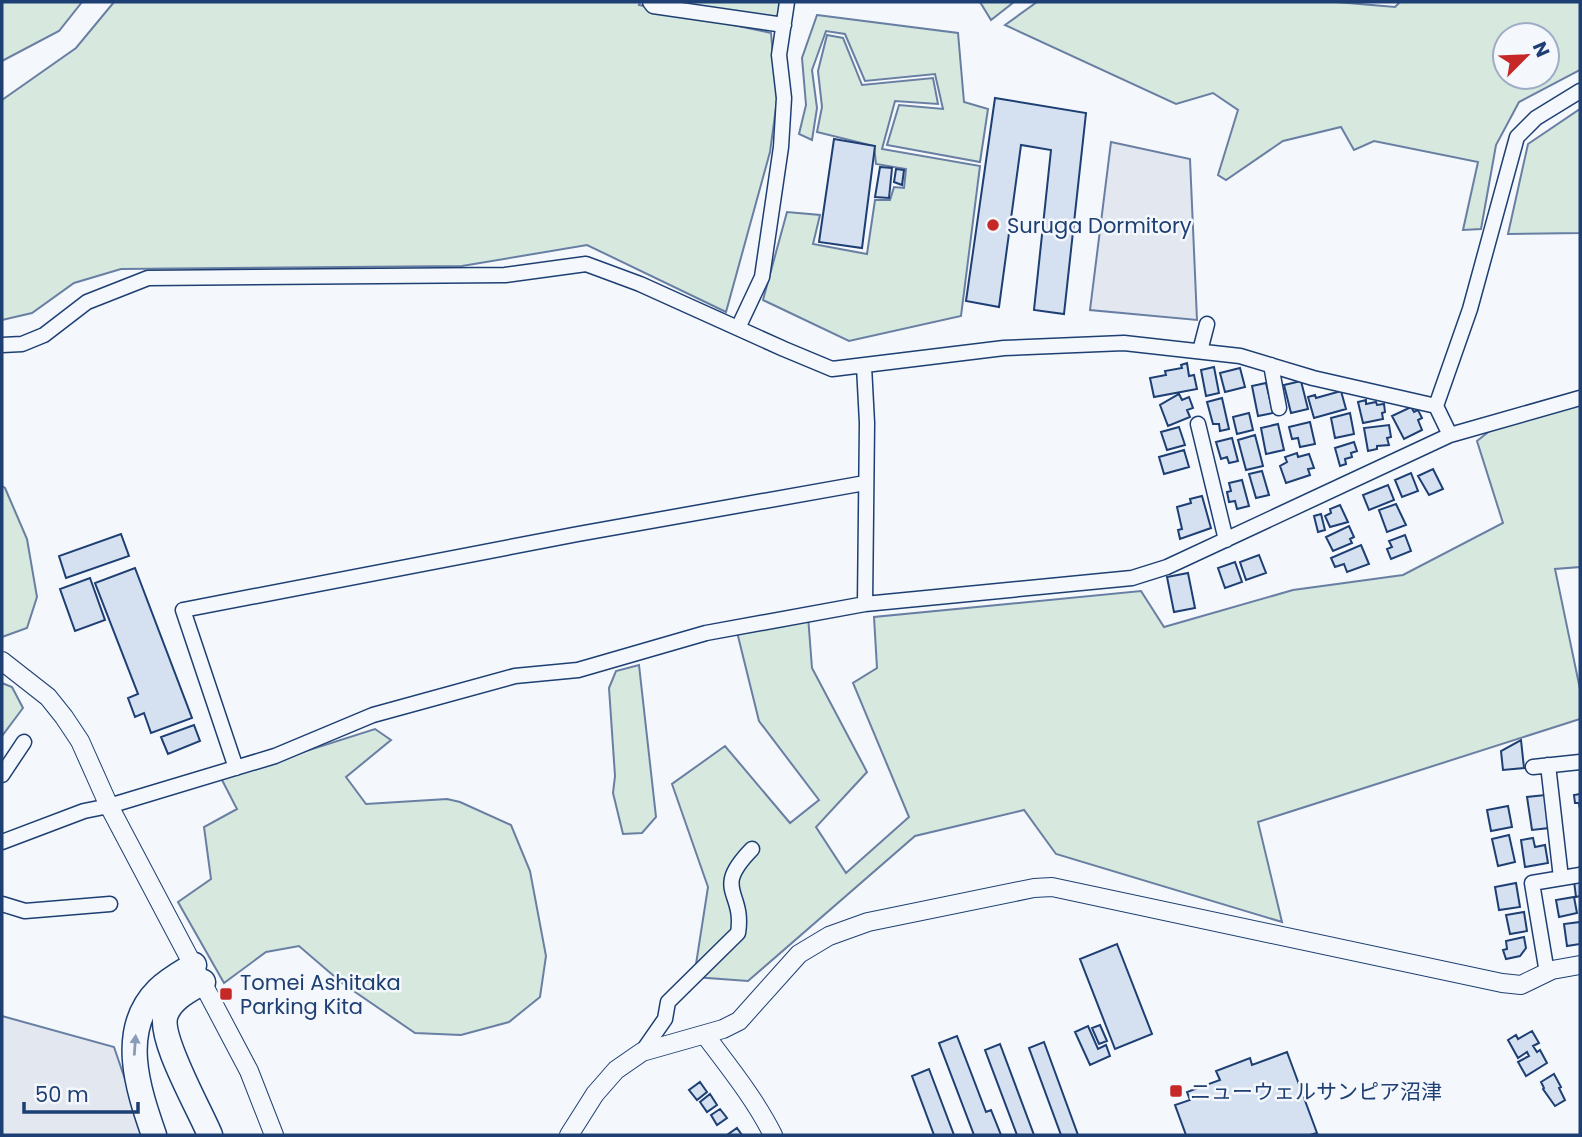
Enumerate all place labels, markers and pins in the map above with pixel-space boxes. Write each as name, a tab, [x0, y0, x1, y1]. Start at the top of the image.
place label: Suruga Dormitory	[1007, 211, 1192, 240]
marker: Suruga Dormitory	[985, 217, 1001, 233]
place label: Tomei Ashitaka Parking Kita	[240, 968, 401, 1021]
marker: Tomei Ashitaka Parking Kita	[218, 986, 234, 1002]
place label: ニューウェルサンピア沼津	[1190, 1077, 1442, 1106]
marker: ニューウェルサンピア沼津	[1168, 1083, 1184, 1099]

